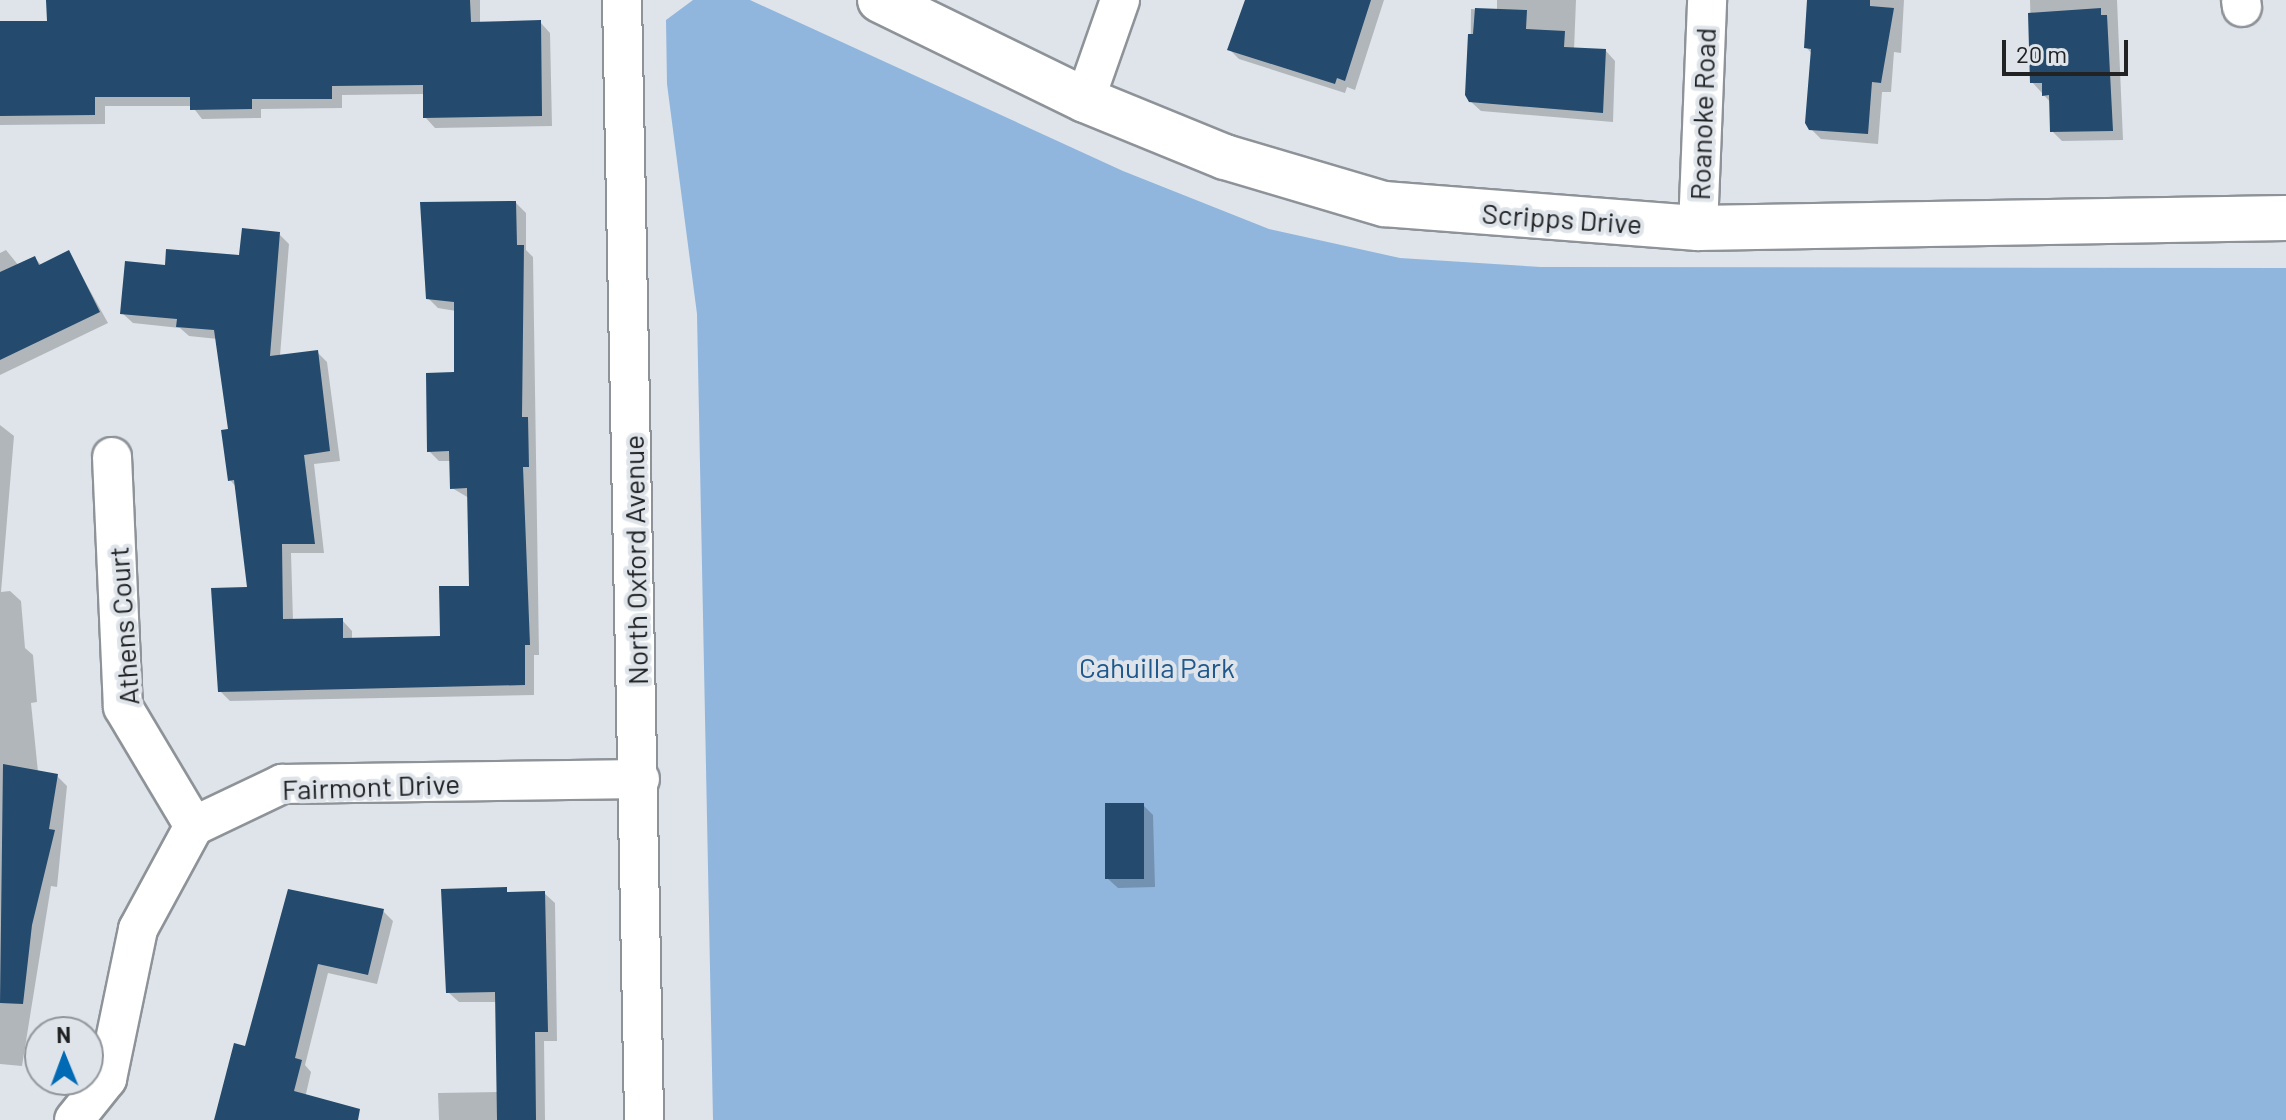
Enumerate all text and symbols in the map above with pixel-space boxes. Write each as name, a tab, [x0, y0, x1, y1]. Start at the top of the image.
scale bar	[2006, 24, 2132, 74]
street label: Roanoke Road	[1682, 27, 1722, 201]
text: 20 m	[2016, 39, 2067, 68]
street label: Scripps Drive	[1481, 196, 1643, 240]
street label: North Oxford Avenue	[616, 435, 654, 685]
street label: Athens Court	[101, 546, 145, 706]
park label: Cahuilla Park	[1079, 650, 1235, 684]
street label: Fairmont Drive	[281, 766, 461, 806]
north arrow	[24, 1016, 104, 1096]
text: N	[56, 1021, 71, 1047]

